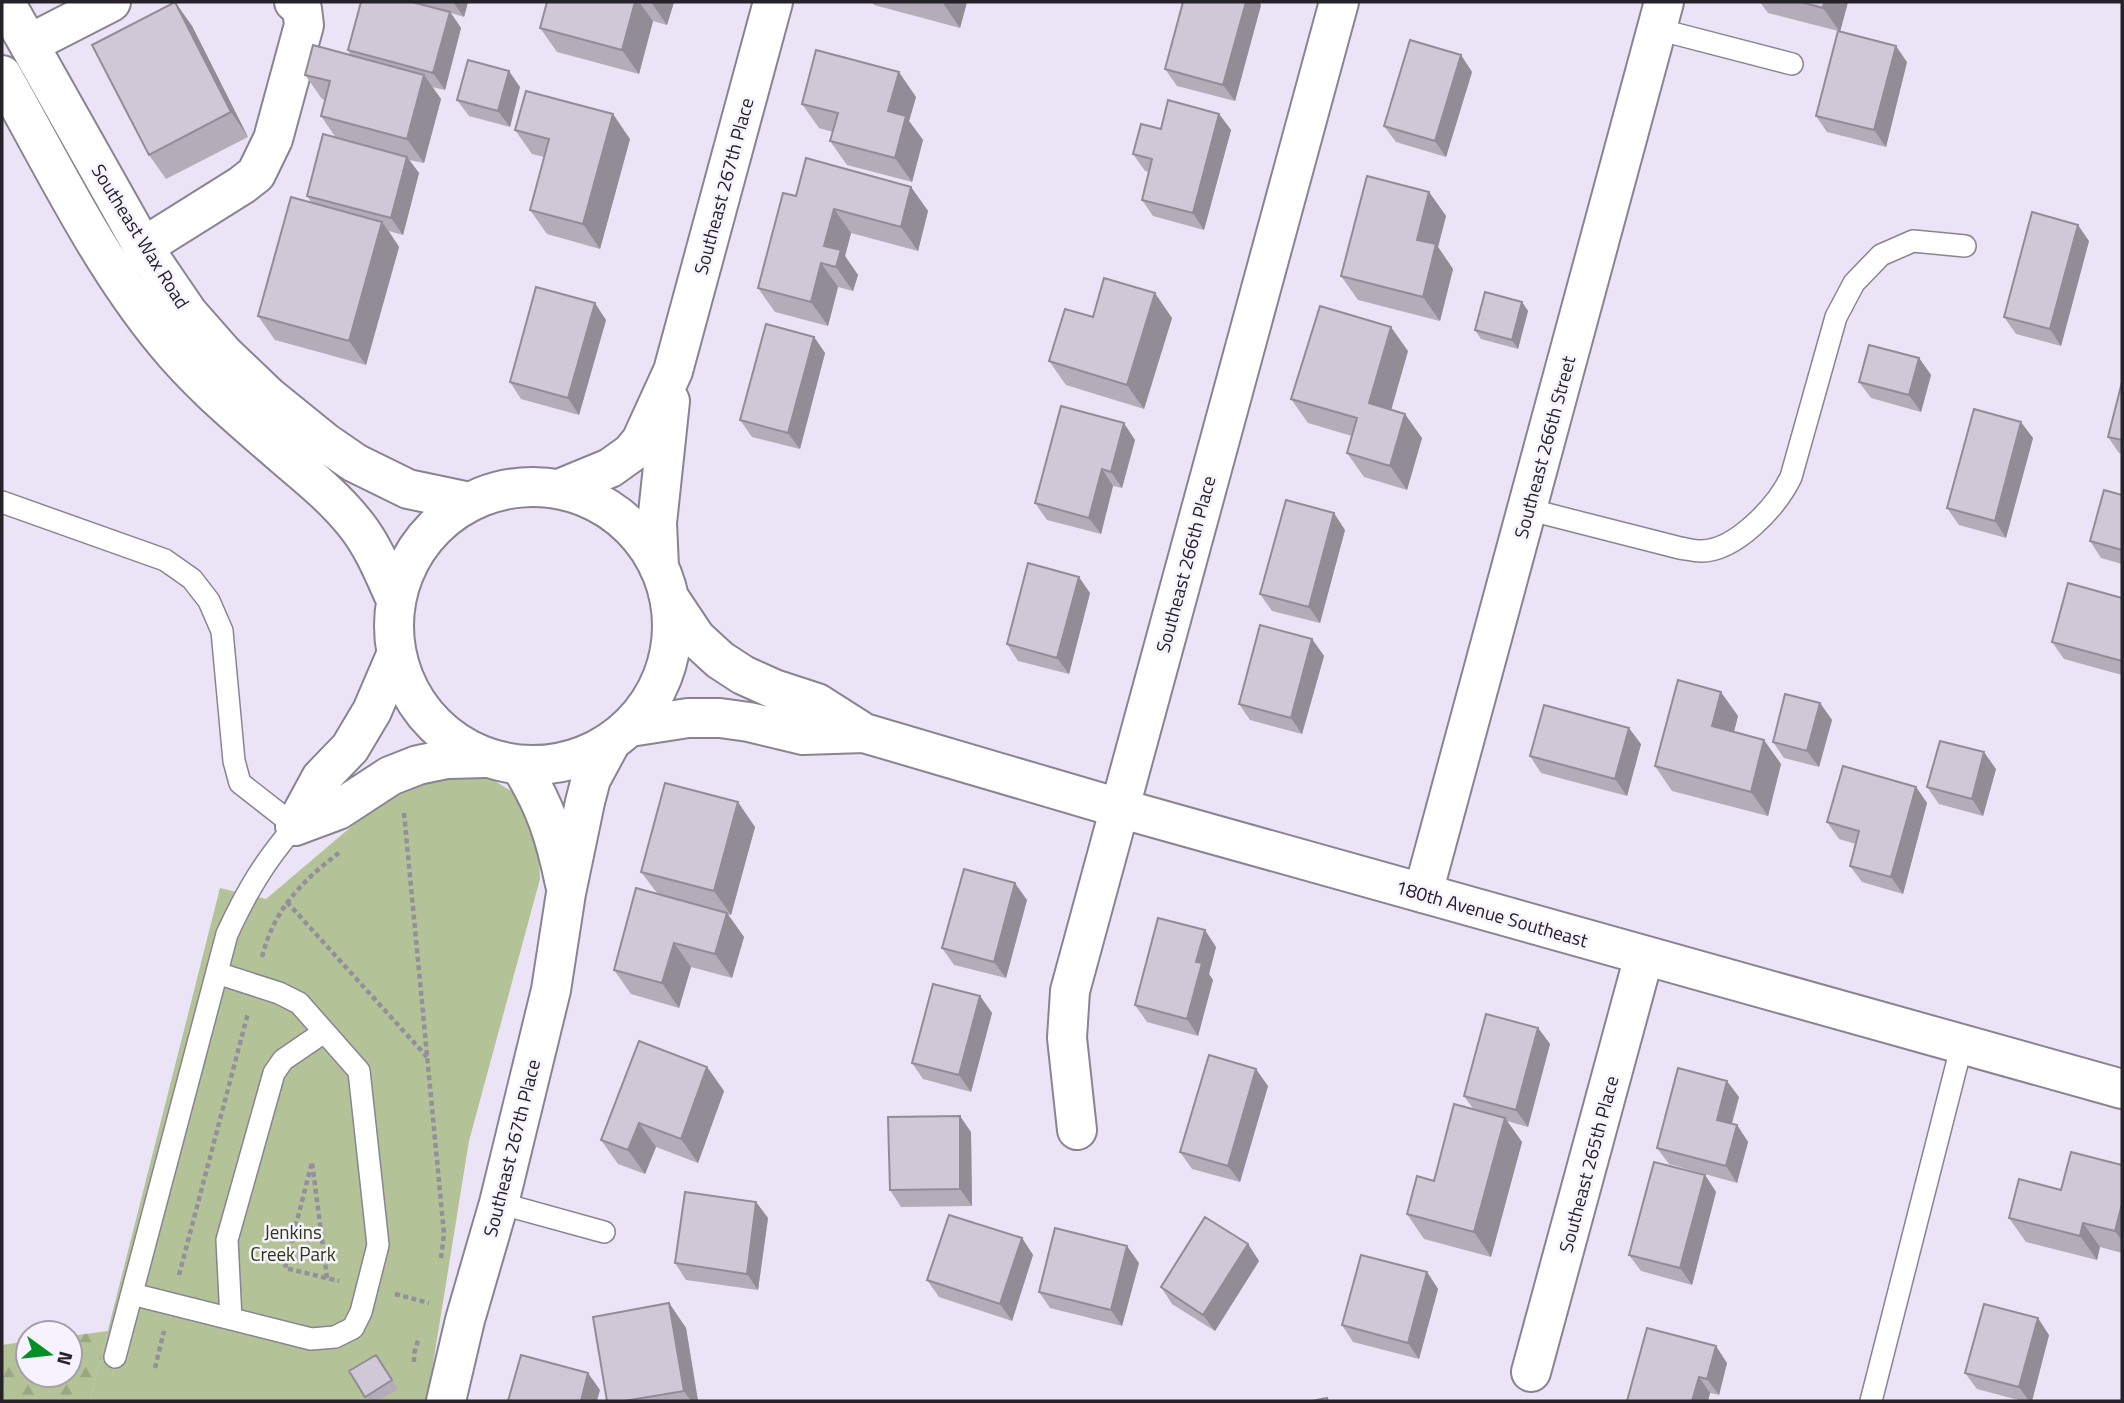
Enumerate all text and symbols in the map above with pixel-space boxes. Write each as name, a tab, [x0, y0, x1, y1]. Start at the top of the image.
street label: Southeast 267th Place	[685, 94, 761, 278]
street label: Southeast Wax Road	[85, 158, 197, 314]
street label: Southeast 266th Street	[1506, 352, 1582, 542]
street label: Southeast 266th Place	[1147, 472, 1223, 656]
street label: 180th Avenue Southeast	[1393, 872, 1592, 954]
street label: Southeast 267th Place	[475, 1056, 547, 1240]
street label: Southeast 265th Place	[1550, 1072, 1626, 1256]
park label: Jenkins Creek Park	[250, 1217, 336, 1268]
north arrow	[14, 1319, 84, 1389]
text: N	[50, 1348, 82, 1369]

